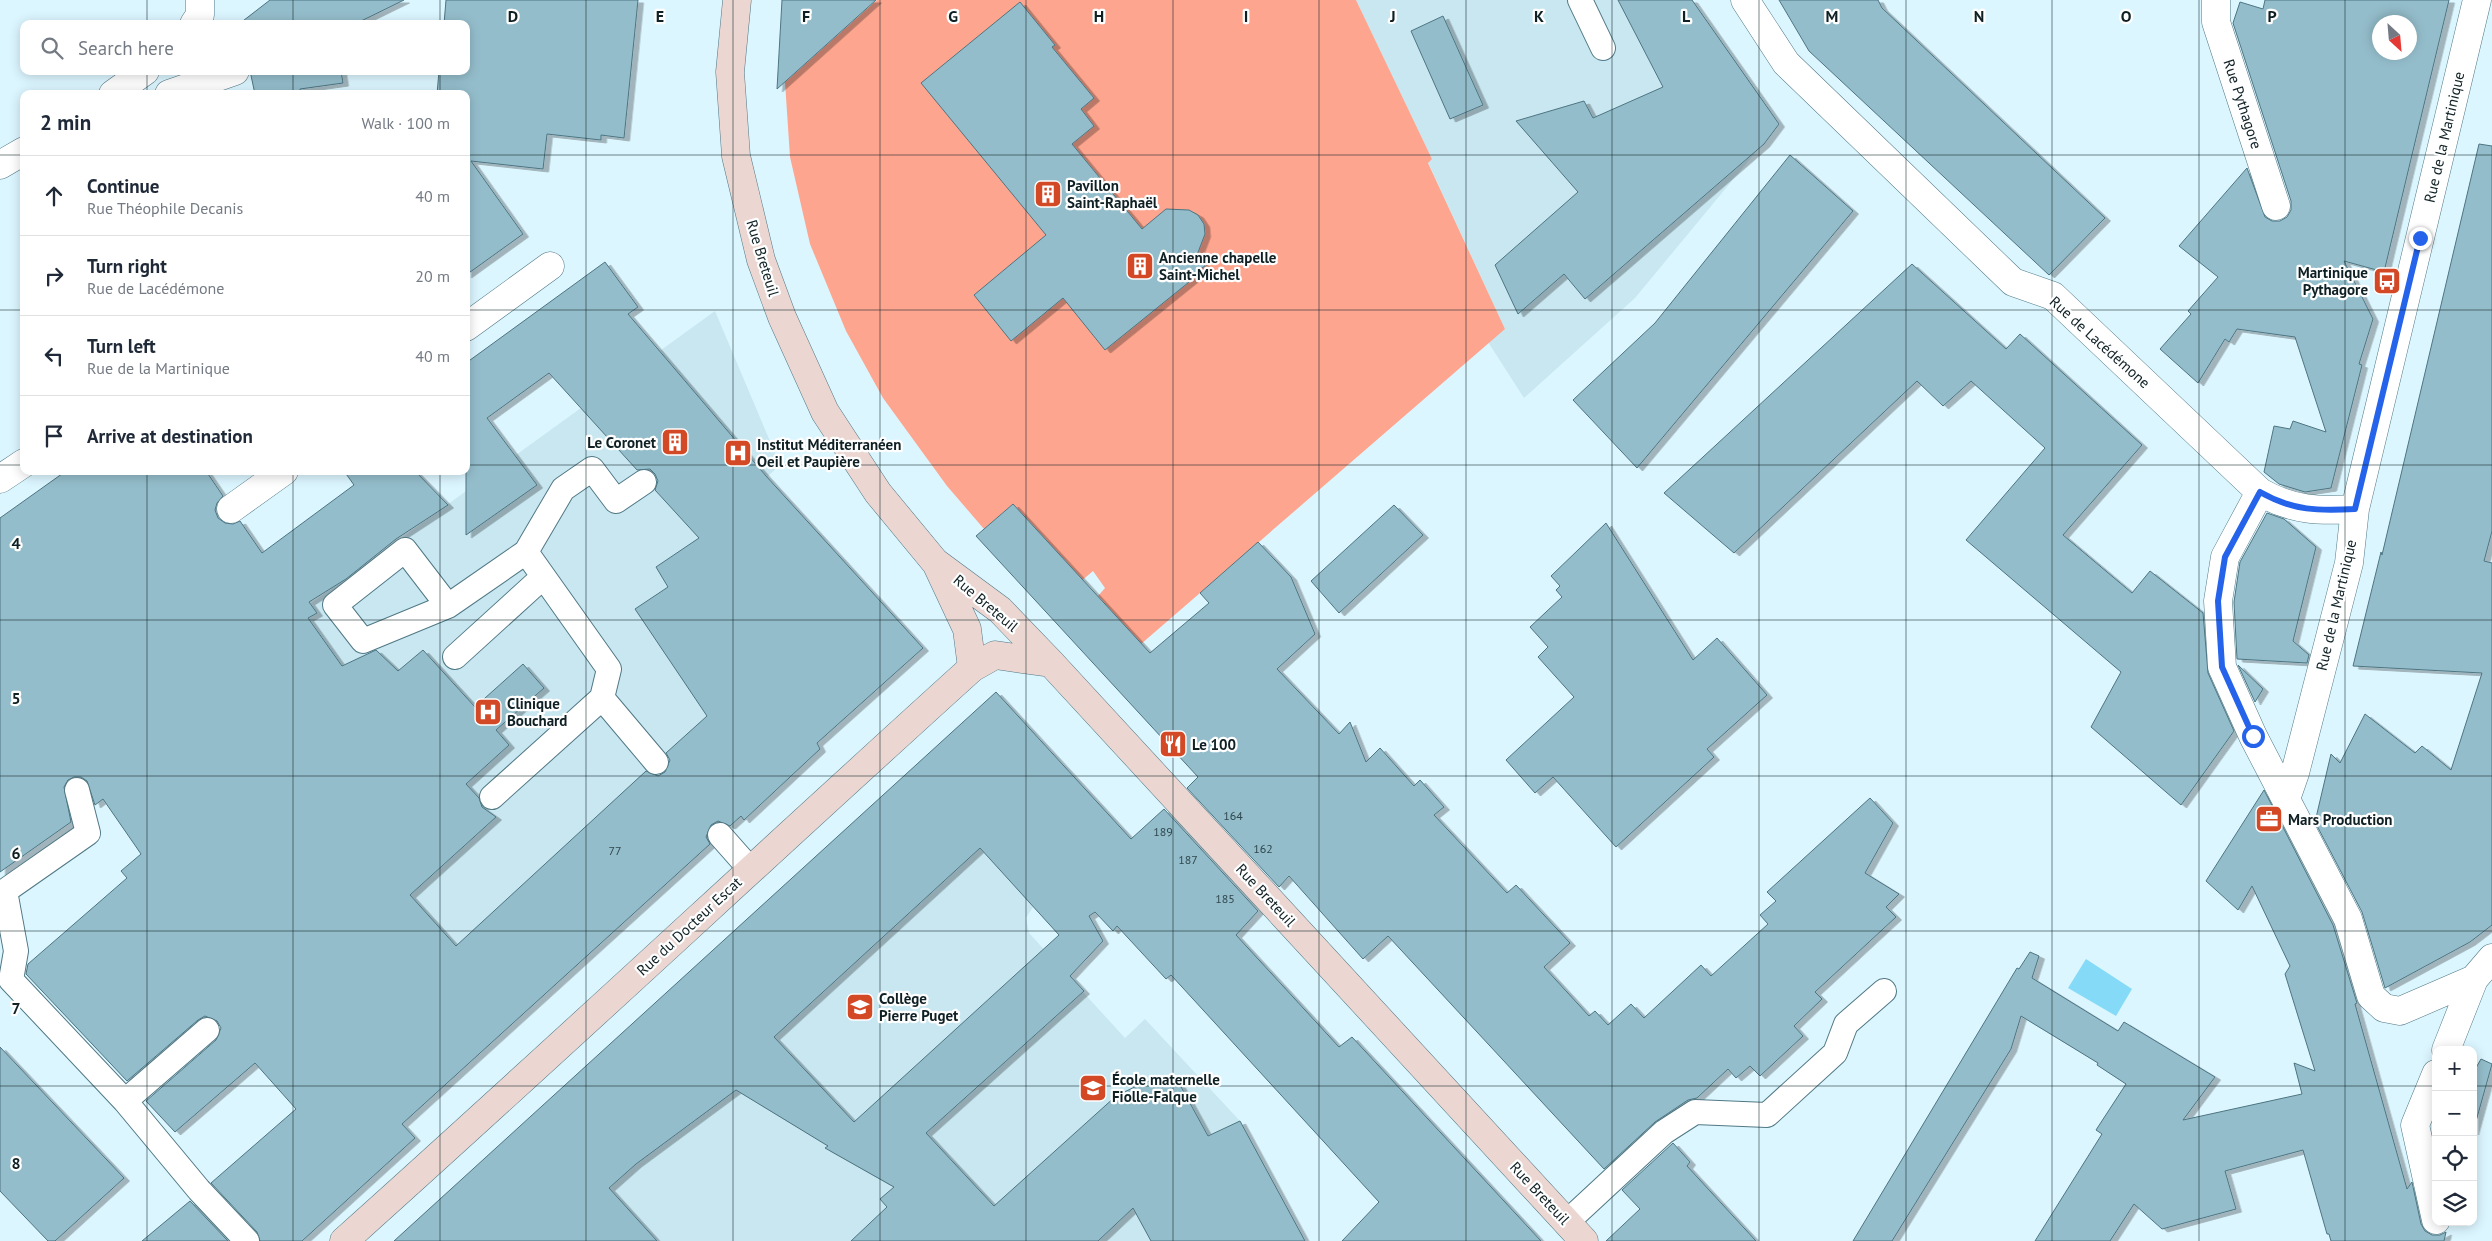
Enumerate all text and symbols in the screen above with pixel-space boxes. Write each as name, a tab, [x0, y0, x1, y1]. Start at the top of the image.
text: D	[508, 6, 518, 26]
text: E	[656, 6, 664, 26]
text: F	[802, 6, 810, 26]
text: G	[948, 6, 958, 26]
text: H	[1094, 6, 1104, 26]
text: I	[1244, 6, 1248, 26]
text: J	[1389, 6, 1396, 26]
text: K	[1534, 6, 1544, 26]
text: L	[1682, 6, 1691, 26]
text: M	[1826, 6, 1838, 26]
text: N	[1974, 6, 1984, 26]
text: O	[2121, 6, 2132, 26]
text: P	[2267, 6, 2277, 26]
north arrow	[2372, 15, 2417, 60]
search box	[20, 20, 470, 75]
icon: search	[38, 34, 66, 62]
text: Search here	[78, 36, 174, 60]
street label: Rue Pythagore	[2220, 57, 2266, 151]
street label: Rue de la Martinique	[2420, 70, 2468, 204]
text: 2 min	[40, 109, 91, 136]
text: Walk · 100 m	[361, 113, 450, 133]
text: Continue	[87, 174, 159, 198]
place label: Pavillon Saint-Raphaël	[1067, 176, 1158, 212]
building icon: Pavillon Saint-Raphaël	[1033, 179, 1063, 209]
icon: ahead	[40, 182, 68, 210]
text: 40 m	[415, 186, 450, 206]
text: Rue Théophile Decanis	[87, 198, 243, 218]
street label: Rue Breteuil	[742, 217, 784, 299]
route end	[2409, 227, 2432, 250]
place label: Ancienne chapelle Saint-Michel	[1159, 248, 1277, 284]
building icon: Ancienne chapelle Saint-Michel	[1125, 251, 1155, 281]
text: Turn right	[87, 254, 167, 278]
icon: right	[40, 262, 68, 290]
place label: Martinique Pythagore	[2298, 263, 2368, 299]
text: 20 m	[415, 266, 450, 286]
bus stop icon: Martinique Pythagore	[2372, 266, 2402, 296]
text: Rue de Lacédémone	[87, 278, 224, 298]
street label: Rue de Lacédémone	[2046, 292, 2154, 392]
text: Turn left	[87, 334, 156, 358]
icon: left	[40, 342, 68, 370]
text: 40 m	[415, 346, 450, 366]
text: Rue de la Martinique	[87, 358, 230, 378]
icon: arrive	[40, 422, 68, 450]
text: Arrive at destination	[87, 424, 253, 448]
building icon: Le Coronet	[660, 427, 690, 457]
place label: Le Coronet	[587, 433, 657, 452]
place label: Institut Méditerranéen Oeil et Paupière	[757, 435, 901, 471]
hospital icon: Institut Méditerranéen Oeil et Paupière	[723, 438, 753, 468]
text: 4	[11, 533, 21, 553]
street label: Rue de la Martinique	[2312, 538, 2360, 672]
street label: Rue Breteuil	[950, 570, 1023, 636]
text: 5	[11, 688, 21, 708]
place label: Clinique Bouchard	[507, 694, 567, 730]
hospital icon: Clinique Bouchard	[473, 697, 503, 727]
route start	[2242, 725, 2265, 748]
restaurant icon: Le 100	[1158, 729, 1188, 759]
place label: Le 100	[1192, 735, 1236, 754]
office icon: Mars Production	[2254, 804, 2284, 834]
house number: 164	[1223, 808, 1243, 823]
place label: Mars Production	[2288, 810, 2392, 829]
house number: 189	[1153, 824, 1173, 839]
house number: 162	[1253, 841, 1273, 856]
text: 6	[11, 843, 21, 863]
house number: 77	[608, 843, 622, 858]
house number: 187	[1178, 852, 1198, 867]
street label: Rue Breteuil	[1232, 860, 1300, 931]
street label: Rue du Docteur Escat	[633, 872, 745, 980]
house number: 185	[1215, 891, 1235, 906]
place label: Collège Pierre Puget	[879, 989, 959, 1025]
school or university icon: Collège Pierre Puget	[845, 992, 875, 1022]
text: 7	[11, 998, 21, 1018]
map controls	[2432, 1046, 2477, 1226]
button: +	[2432, 1046, 2477, 1091]
place label: École maternelle Fiolle-Falque	[1112, 1070, 1220, 1106]
school or university icon: École maternelle Fiolle-Falque	[1078, 1073, 1108, 1103]
button: −	[2432, 1091, 2477, 1136]
button: locate	[2432, 1136, 2477, 1181]
text: 8	[11, 1153, 21, 1173]
street label: Rue Breteuil	[1506, 1158, 1574, 1229]
button: layers	[2432, 1181, 2477, 1226]

